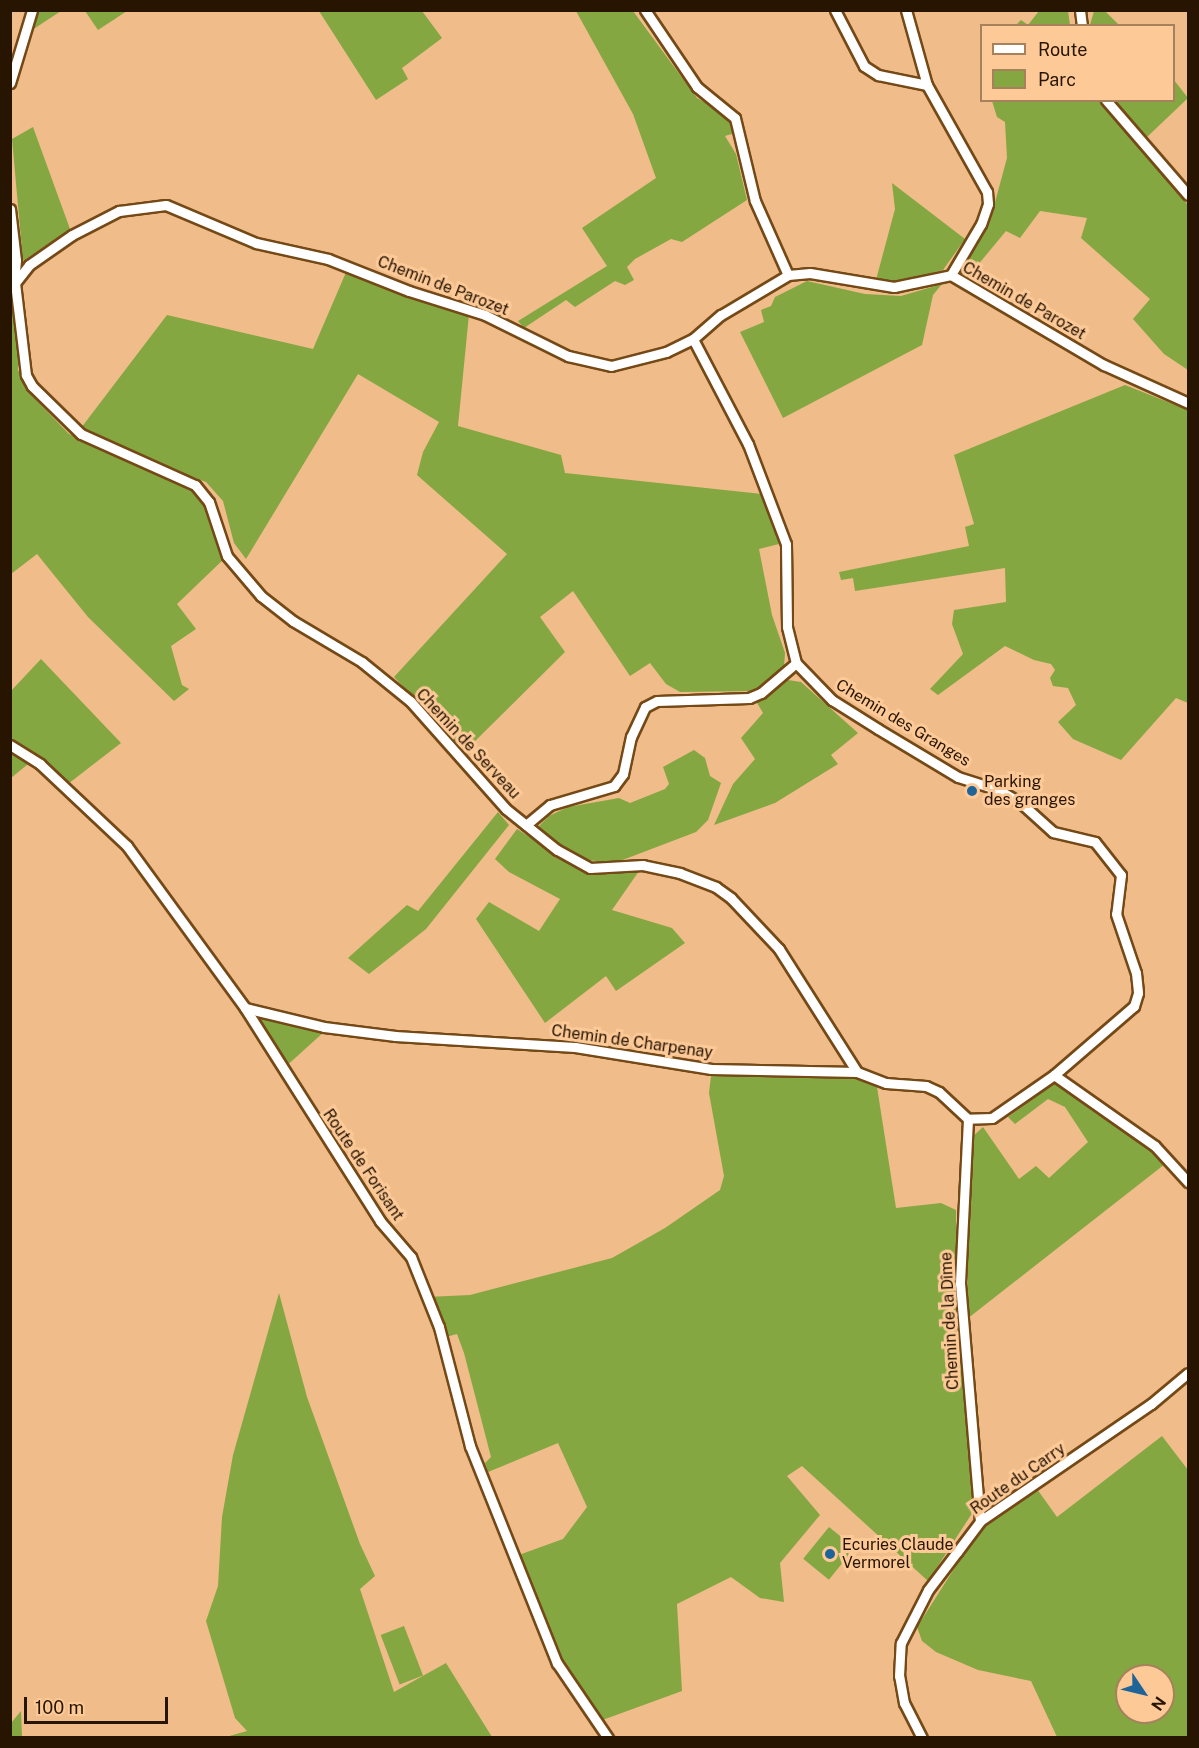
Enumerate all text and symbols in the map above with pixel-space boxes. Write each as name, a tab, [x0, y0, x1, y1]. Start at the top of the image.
legend	[980, 24, 1175, 102]
text: Route	[1038, 39, 1087, 60]
text: Parc	[1038, 69, 1076, 90]
street label: Chemin de Parozet	[375, 252, 511, 320]
street label: Chemin de Parozet	[959, 258, 1089, 344]
street label: Chemin des Granges	[832, 675, 974, 771]
street label: Chemin de Serveau	[412, 685, 524, 803]
place label: Parking des granges	[984, 772, 1075, 810]
marker: Parking des granges	[965, 784, 979, 798]
street label: Chemin de Charpenay	[550, 1021, 714, 1063]
street label: Route de Forisant	[318, 1105, 408, 1225]
street label: Chemin de la Dîme	[937, 1251, 963, 1391]
street label: Route du Carry	[967, 1439, 1069, 1519]
place label: Ecuries Claude Vermorel	[842, 1535, 954, 1573]
marker: Ecuries Claude Vermorel	[823, 1547, 837, 1561]
north arrow	[1115, 1664, 1175, 1724]
scale bar	[27, 1685, 171, 1723]
text: N	[1147, 1693, 1170, 1714]
text: 100 m	[35, 1697, 84, 1718]

